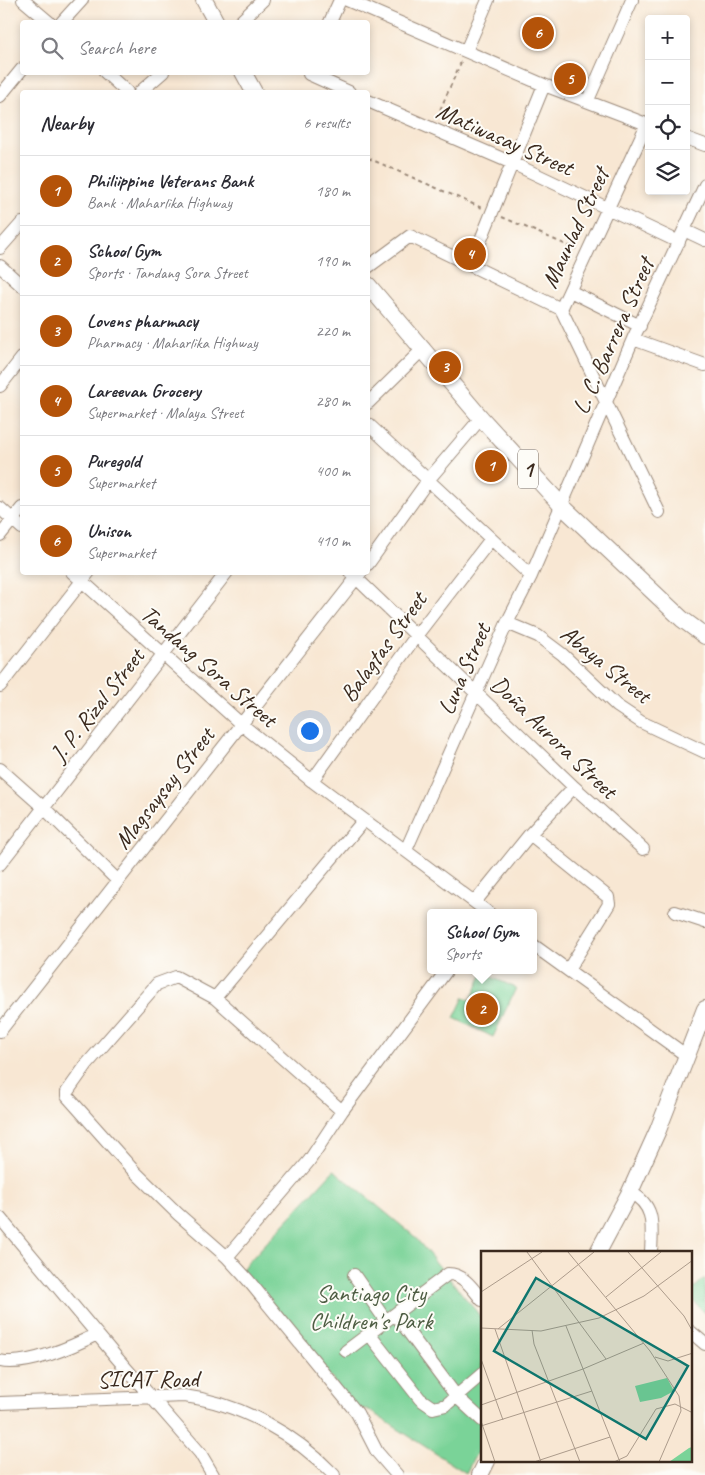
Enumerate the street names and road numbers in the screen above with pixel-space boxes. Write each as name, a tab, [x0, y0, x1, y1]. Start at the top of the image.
street label: Matiwasay Street	[432, 96, 580, 183]
street label: Maunlad Street	[534, 161, 617, 293]
street label: L. C. Barrera Street	[565, 251, 662, 419]
road number: 1	[518, 449, 538, 488]
street label: Balagtas Street	[333, 584, 434, 708]
street label: Tandang Sora Street	[135, 599, 285, 735]
street label: Luna Street	[431, 617, 498, 719]
street label: Abaya Street	[555, 618, 659, 711]
street label: J. P. Rizal Street	[43, 641, 152, 769]
street label: Doña Aurora Street	[484, 669, 625, 806]
street label: Magsaysay Street	[107, 720, 222, 855]
street label: SICAT Road	[97, 1364, 202, 1394]

